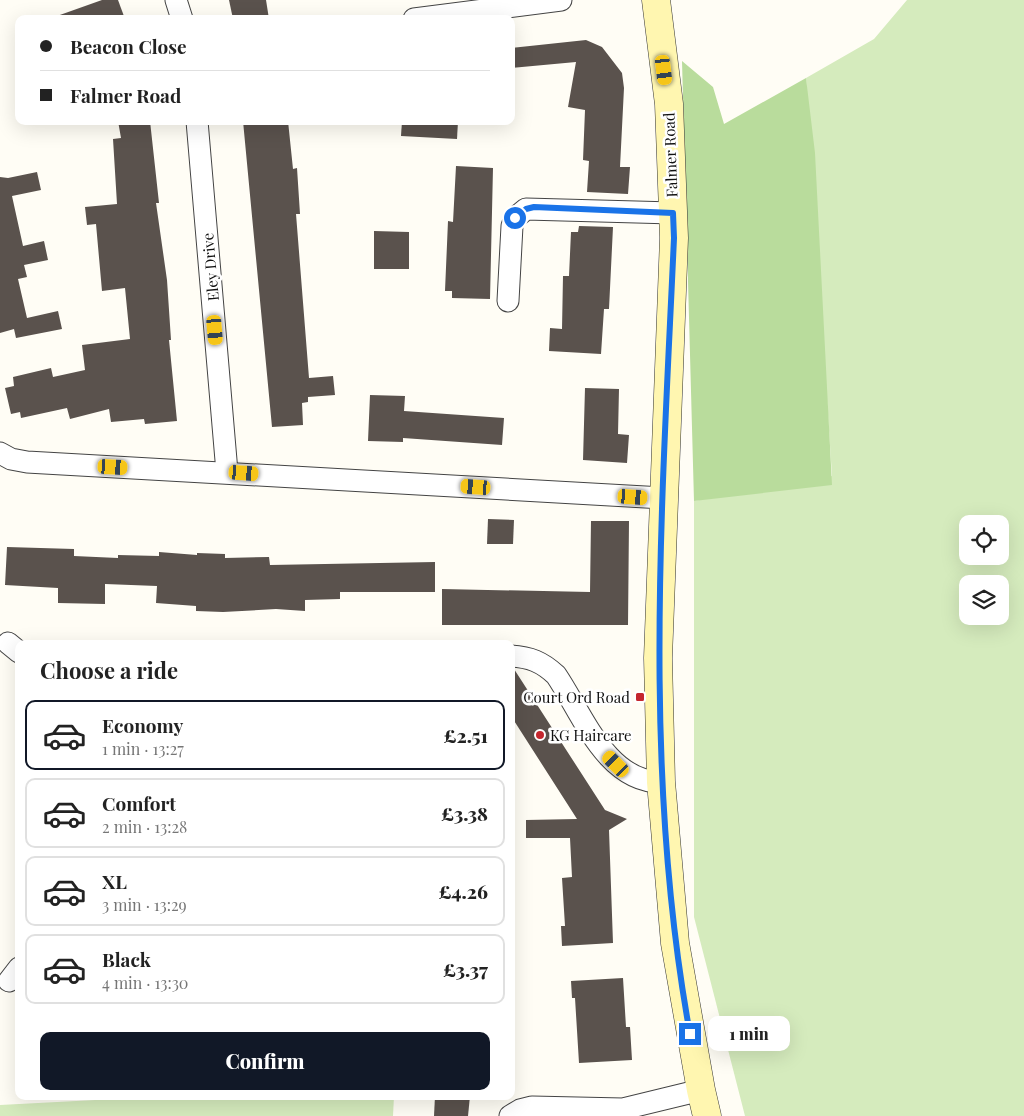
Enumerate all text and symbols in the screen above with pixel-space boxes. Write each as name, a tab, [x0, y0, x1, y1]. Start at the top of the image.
text: Beacon Close	[70, 33, 187, 59]
car	[654, 54, 673, 86]
text: Falmer Road	[70, 82, 181, 108]
street label: Falmer Road	[659, 112, 681, 198]
route start	[504, 207, 526, 229]
street label: Eley Drive	[197, 232, 223, 302]
car	[206, 314, 223, 346]
car	[97, 459, 128, 475]
car	[228, 464, 259, 482]
car	[460, 478, 491, 496]
car	[617, 488, 648, 506]
map controls	[959, 515, 1009, 625]
button: locate	[959, 515, 1009, 565]
button: layers	[959, 575, 1009, 625]
text: Choose a ride	[40, 655, 178, 685]
place label: Court Ord Road	[523, 687, 630, 707]
marker: Court Ord Road	[634, 691, 646, 703]
text: Economy	[102, 712, 183, 738]
icon: car	[42, 713, 87, 758]
text: £2.51	[444, 722, 488, 748]
place label: KG Haircare	[550, 725, 632, 745]
marker: KG Haircare	[534, 729, 546, 741]
text: 1 min · 13:27	[102, 738, 184, 759]
car	[600, 748, 631, 780]
text: Comfort	[102, 790, 176, 816]
icon: car	[42, 791, 87, 836]
text: £3.38	[441, 800, 488, 826]
text: 2 min · 13:28	[102, 816, 187, 837]
text: XL	[102, 868, 127, 894]
icon: car	[42, 869, 87, 914]
text: £4.26	[438, 878, 488, 904]
text: 3 min · 13:29	[102, 894, 187, 915]
text: Black	[102, 946, 151, 972]
icon: car	[42, 947, 87, 992]
text: £3.37	[443, 956, 488, 982]
text: 4 min · 13:30	[102, 972, 188, 993]
callout: 1 min	[708, 1016, 790, 1052]
route end	[679, 1023, 701, 1045]
text: 1 min	[729, 1023, 769, 1044]
button: Confirm	[40, 1032, 490, 1090]

